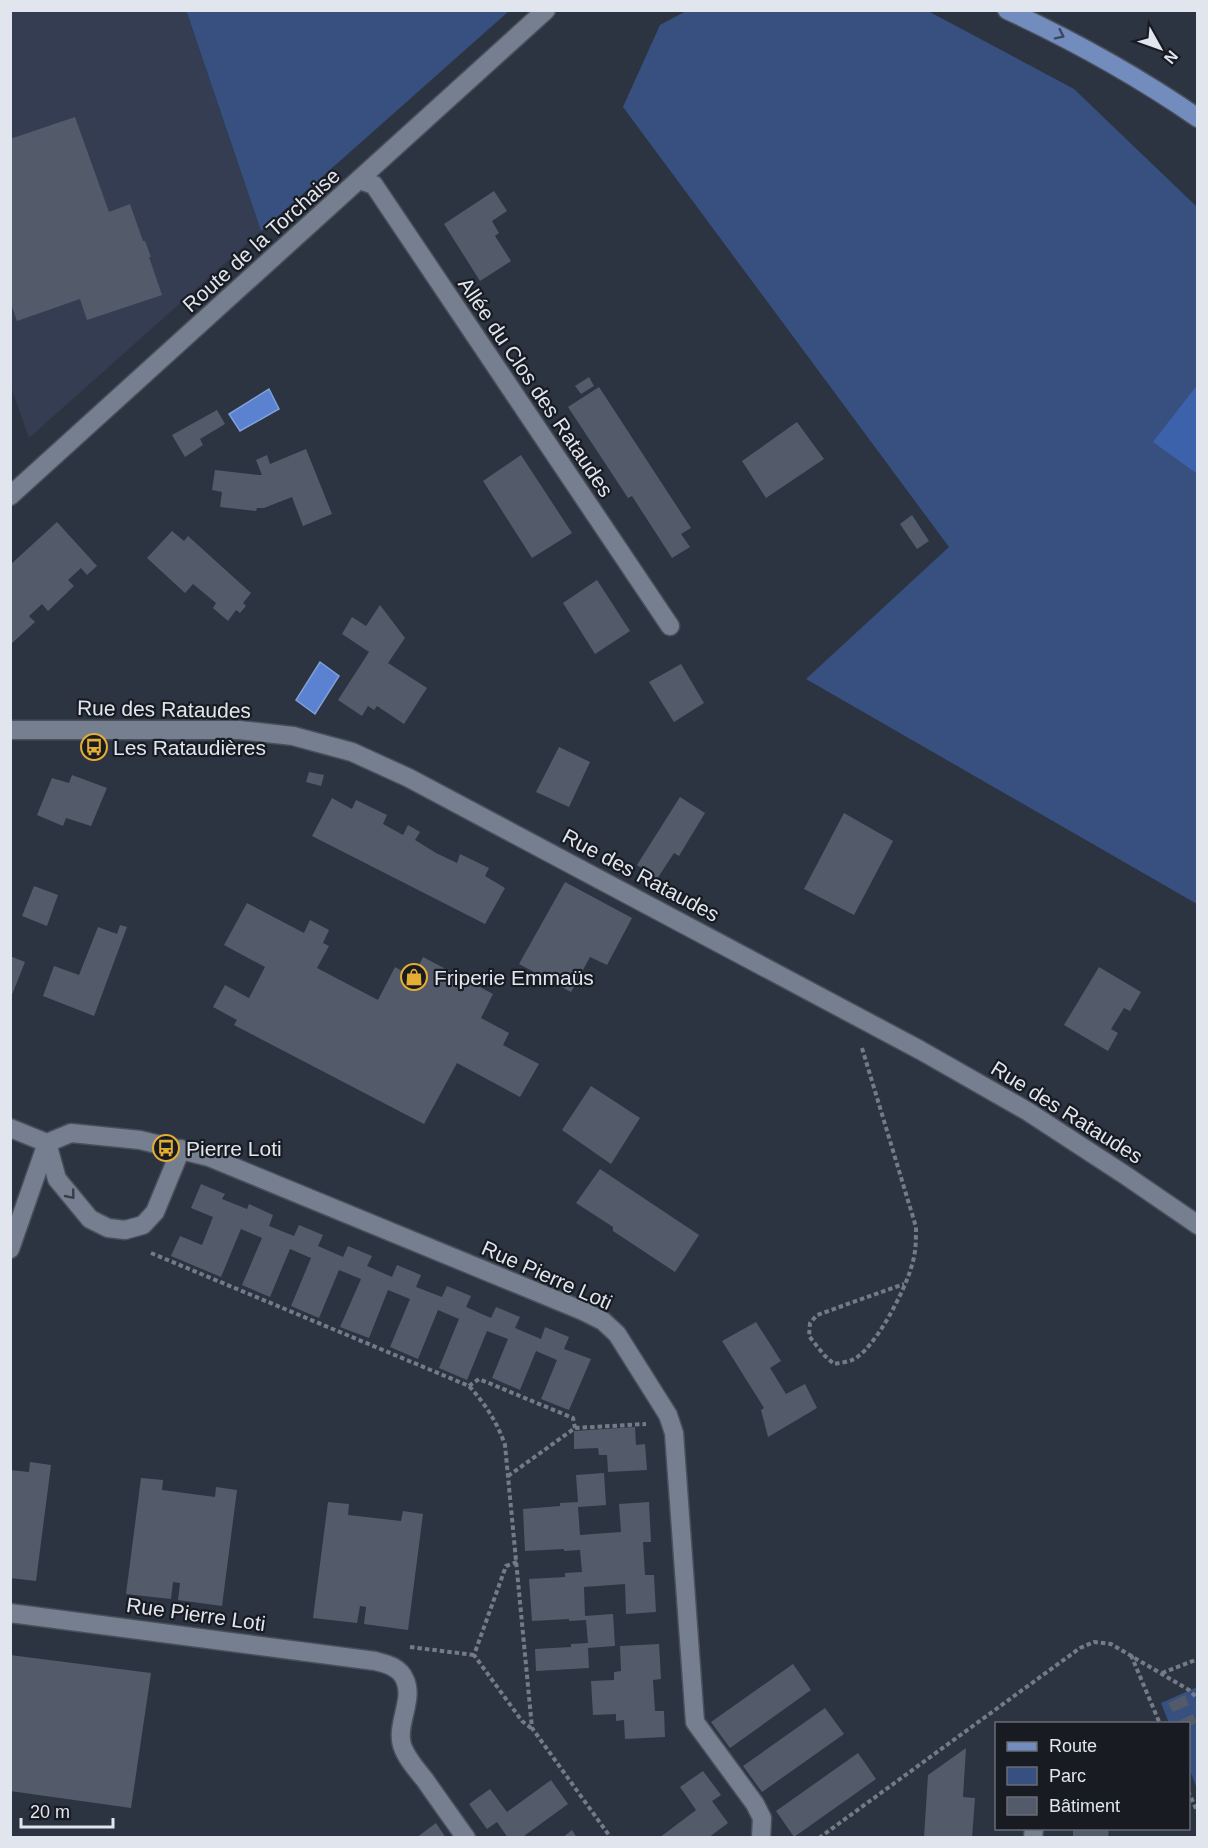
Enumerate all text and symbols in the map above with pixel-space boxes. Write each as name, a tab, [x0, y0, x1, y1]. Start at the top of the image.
north arrow	[1130, 18, 1190, 78]
one-way arrow	[1053, 28, 1064, 39]
text: N	[1161, 47, 1181, 67]
street label: Route de la Torchaise	[178, 164, 344, 316]
street label: Allée du Clos des Rataudes	[454, 273, 618, 501]
street label: Rue des Rataudes	[77, 696, 251, 722]
bus stop icon: Les Rataudières	[79, 732, 109, 762]
place label: Les Rataudières	[113, 736, 266, 759]
street label: Rue des Rataudes	[559, 824, 723, 926]
shop icon: Friperie Emmaüs	[399, 962, 429, 992]
place label: Friperie Emmaüs	[434, 966, 594, 989]
street label: Rue des Rataudes	[987, 1056, 1147, 1168]
bus stop icon: Pierre Loti	[151, 1133, 181, 1163]
place label: Pierre Loti	[186, 1137, 282, 1160]
one-way arrow	[63, 1188, 74, 1199]
street label: Rue Pierre Loti	[478, 1236, 616, 1314]
street label: Rue Pierre Loti	[125, 1593, 267, 1635]
legend	[995, 1722, 1190, 1830]
text: Route	[1049, 1736, 1097, 1756]
text: Parc	[1049, 1766, 1086, 1786]
scale bar	[21, 1791, 112, 1829]
text: Bâtiment	[1049, 1796, 1120, 1816]
text: 20 m	[30, 1802, 70, 1822]

